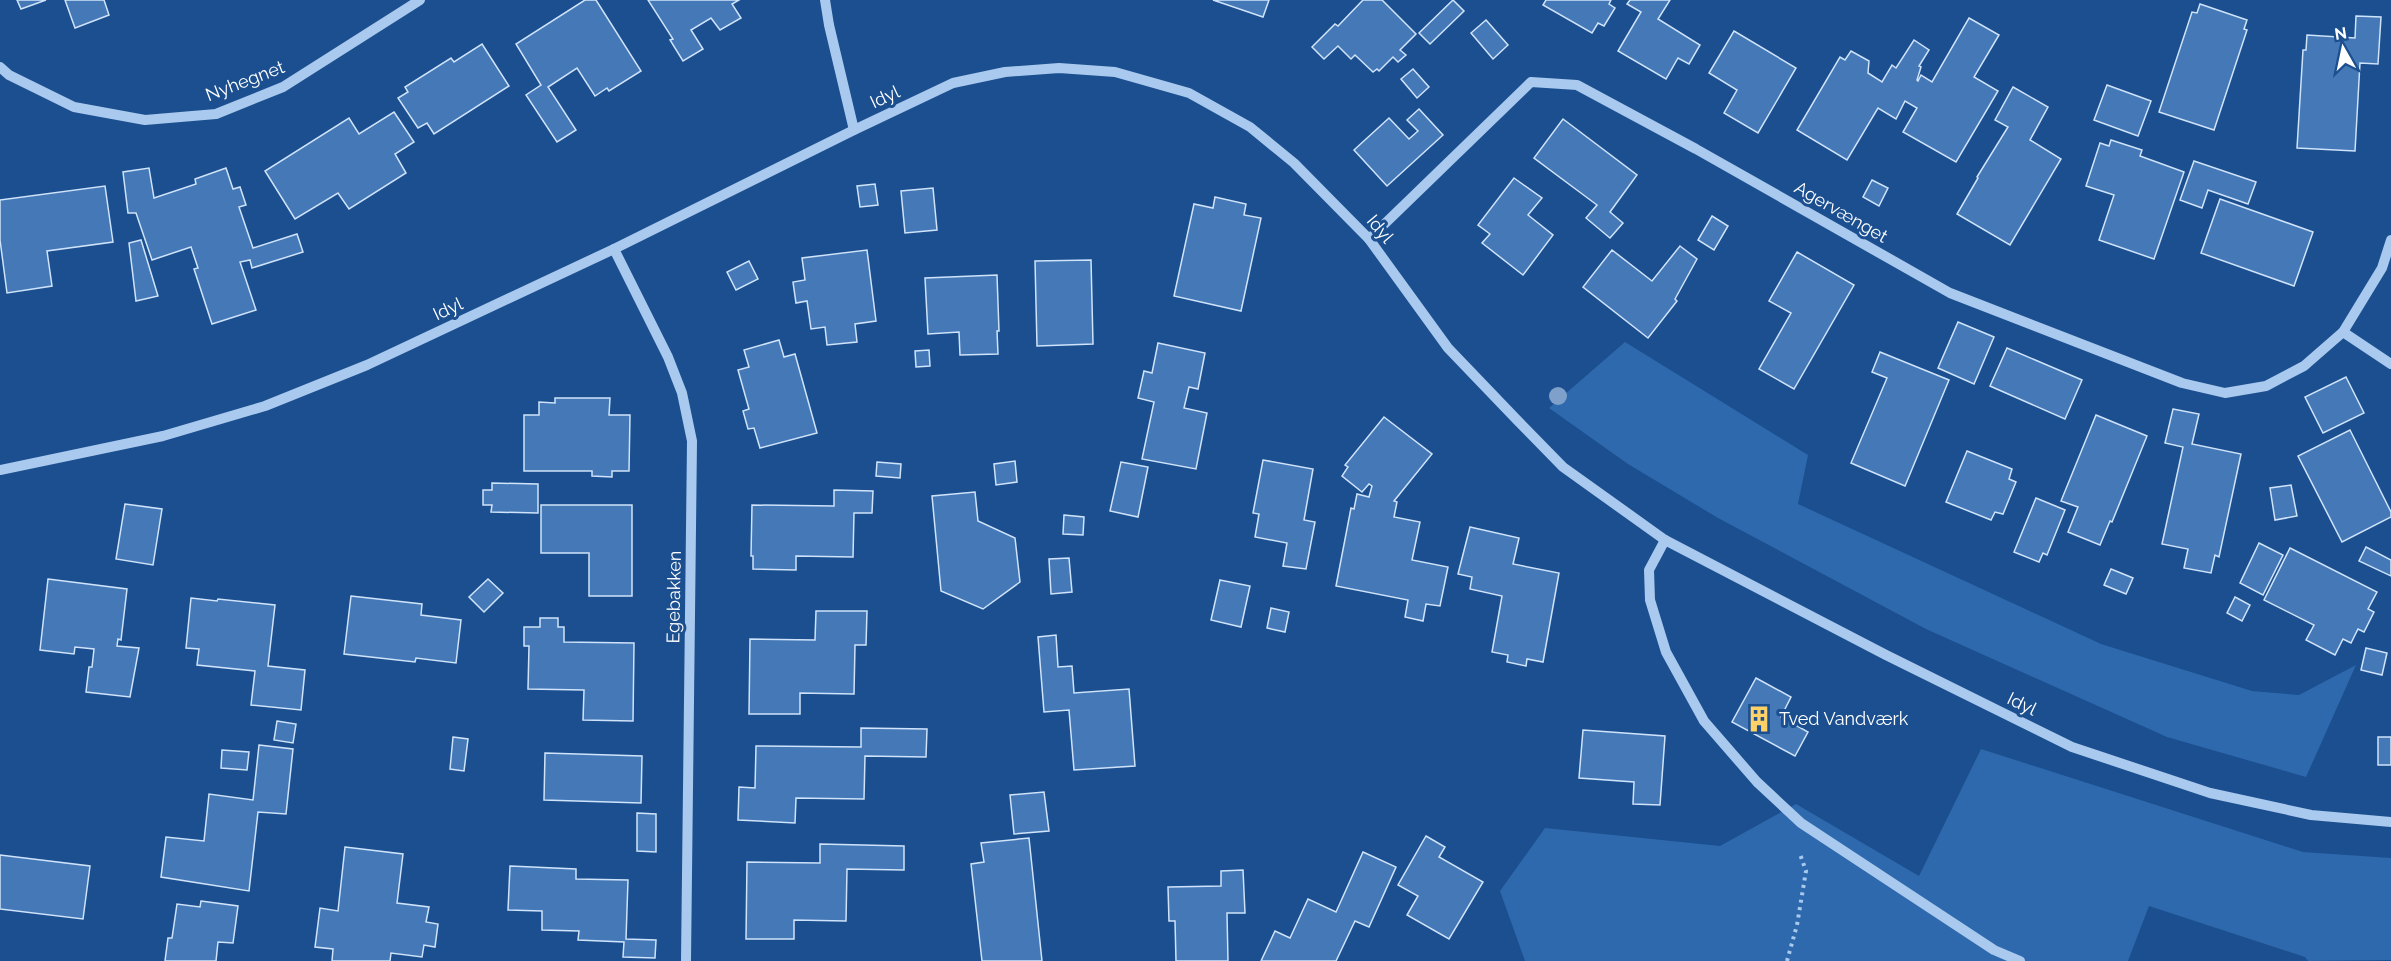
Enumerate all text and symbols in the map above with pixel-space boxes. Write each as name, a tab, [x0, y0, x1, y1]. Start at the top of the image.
north arrow	[2313, 18, 2373, 78]
text: N	[2333, 23, 2348, 44]
street label: Nyhegnet	[202, 56, 287, 105]
street label: Idyl	[867, 81, 903, 112]
street label: Agervænget	[1791, 176, 1892, 247]
street label: Idyl	[1363, 210, 1398, 247]
street label: Idyl	[430, 293, 466, 324]
street label: Egebakken	[662, 550, 685, 644]
street label: Idyl	[2004, 687, 2040, 720]
building icon: Tved Vandværk	[1744, 704, 1774, 734]
place label: Tved Vandværk	[1779, 708, 1909, 729]

